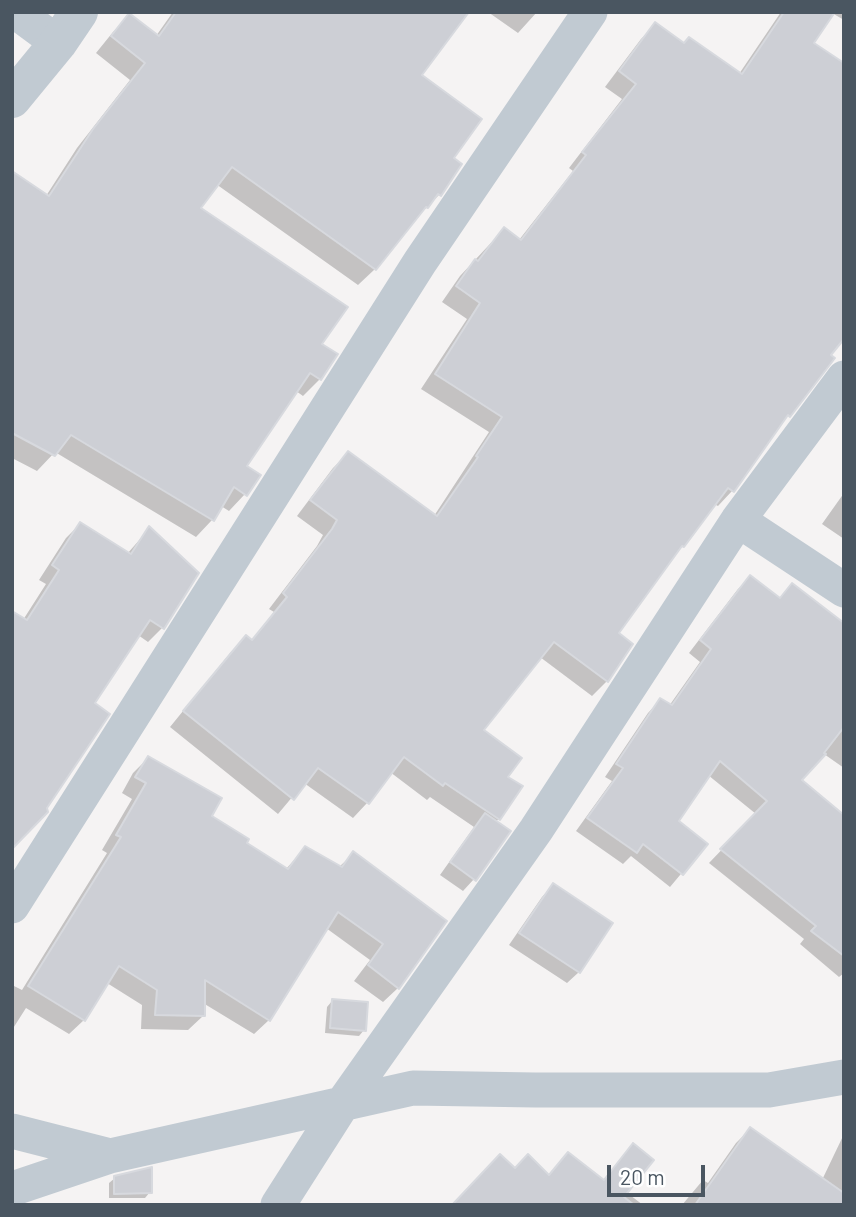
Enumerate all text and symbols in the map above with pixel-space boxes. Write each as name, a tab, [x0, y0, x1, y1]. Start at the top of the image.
scale bar	[611, 1150, 709, 1194]
text: 20 m	[620, 1164, 665, 1189]

